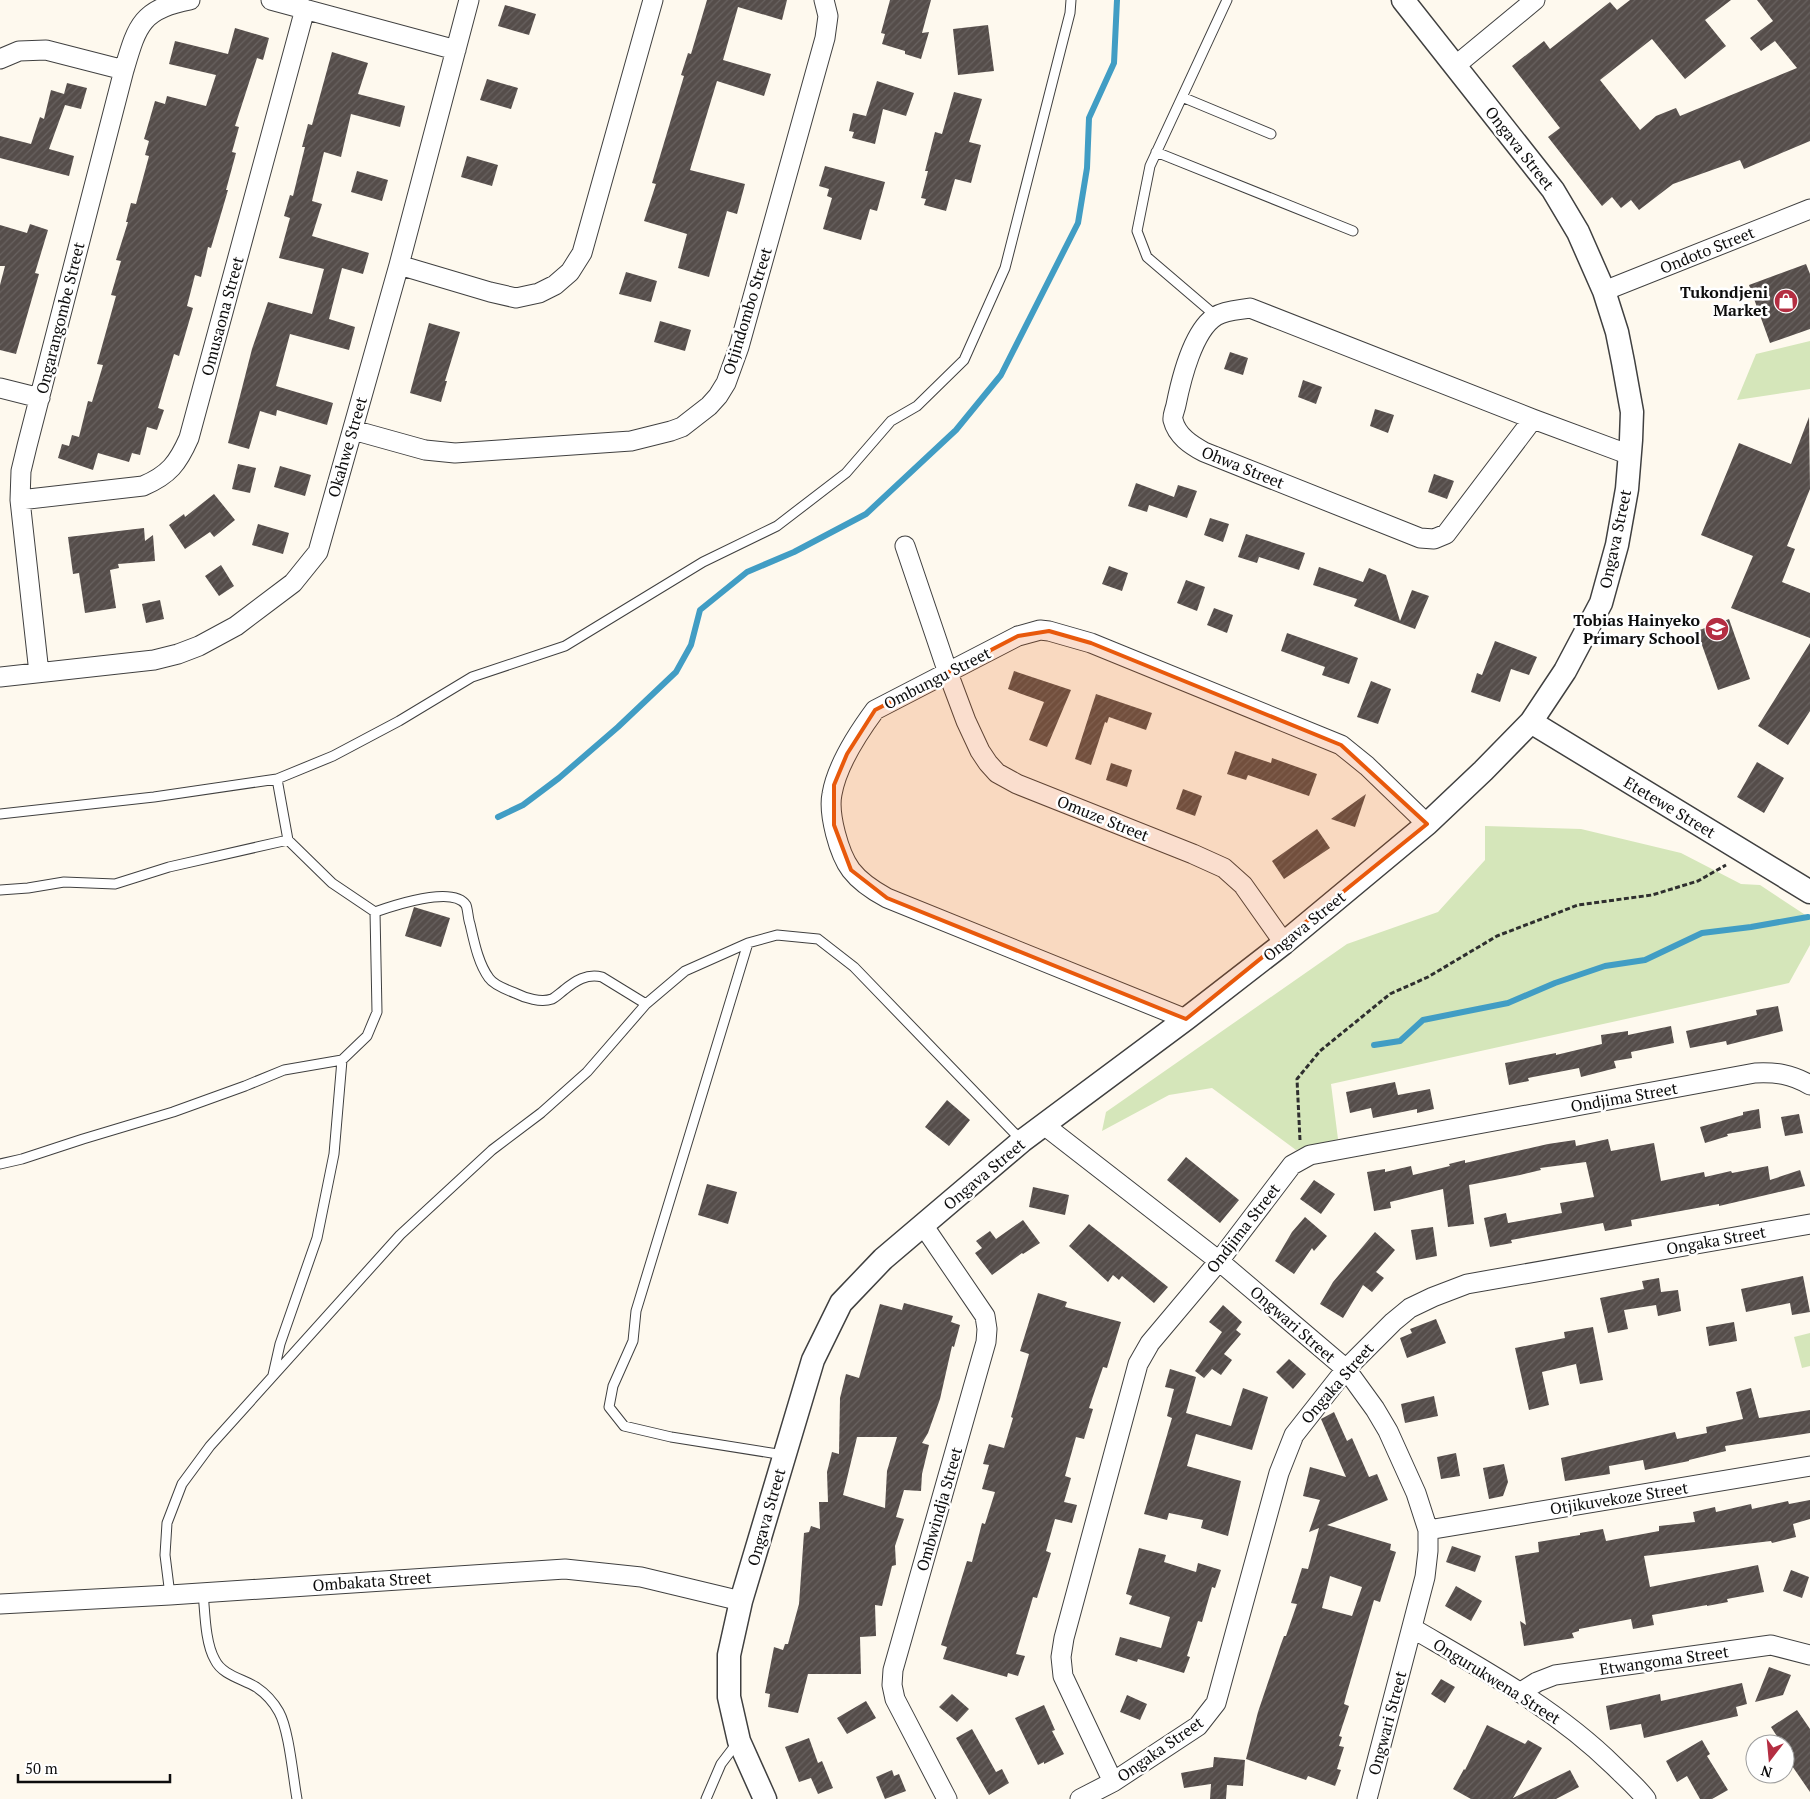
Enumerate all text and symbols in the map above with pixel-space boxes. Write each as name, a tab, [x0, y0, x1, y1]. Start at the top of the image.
street label: Ongava Street	[1480, 102, 1560, 194]
street label: Ondoto Street	[1656, 221, 1758, 279]
street label: Ongarangombe Street	[30, 240, 90, 396]
street label: Otjindombo Street	[717, 244, 777, 378]
street label: Omusaona Street	[195, 254, 249, 378]
place label: Tukondjeni Market	[1680, 281, 1769, 321]
shop icon: Tukondjeni Market	[1773, 288, 1799, 314]
street label: Okahwe Street	[322, 394, 372, 500]
street label: Ohwa Street	[1198, 440, 1288, 494]
street label: Ongava Street	[1594, 487, 1636, 590]
place label: Tobias Hainyeko Primary School	[1573, 609, 1700, 649]
school or university icon: Tobias Hainyeko Primary School	[1704, 616, 1730, 642]
street label: Ombungu Street	[880, 642, 994, 714]
street label: Etetewe Street	[1620, 771, 1720, 843]
street label: Omuze Street	[1054, 790, 1152, 846]
street label: Ongava Street	[1258, 886, 1350, 966]
street label: Ondjima Street	[1569, 1077, 1679, 1117]
street label: Ongava Street	[938, 1133, 1030, 1215]
street label: Ondjima Street	[1201, 1179, 1285, 1277]
street label: Ongaka Street	[1664, 1220, 1768, 1260]
street label: Ongwari Street	[1245, 1281, 1341, 1367]
street label: Ongaka Street	[1296, 1338, 1378, 1428]
street label: Ombwindja Street	[911, 1444, 967, 1574]
street label: Ongava Street	[742, 1466, 790, 1568]
street label: Otjikuvekoze Street	[1548, 1476, 1690, 1520]
street label: Ombakata Street	[312, 1566, 432, 1596]
street label: Ongurukwena Street	[1429, 1633, 1565, 1729]
street label: Etwangoma Street	[1598, 1640, 1730, 1680]
street label: Ongwari Street	[1363, 1668, 1411, 1778]
street label: Ongaka Street	[1112, 1711, 1208, 1787]
north arrow	[1745, 1734, 1795, 1784]
scale bar	[18, 1752, 170, 1784]
text: 50 m	[25, 1758, 58, 1778]
text: N	[1758, 1761, 1774, 1783]

